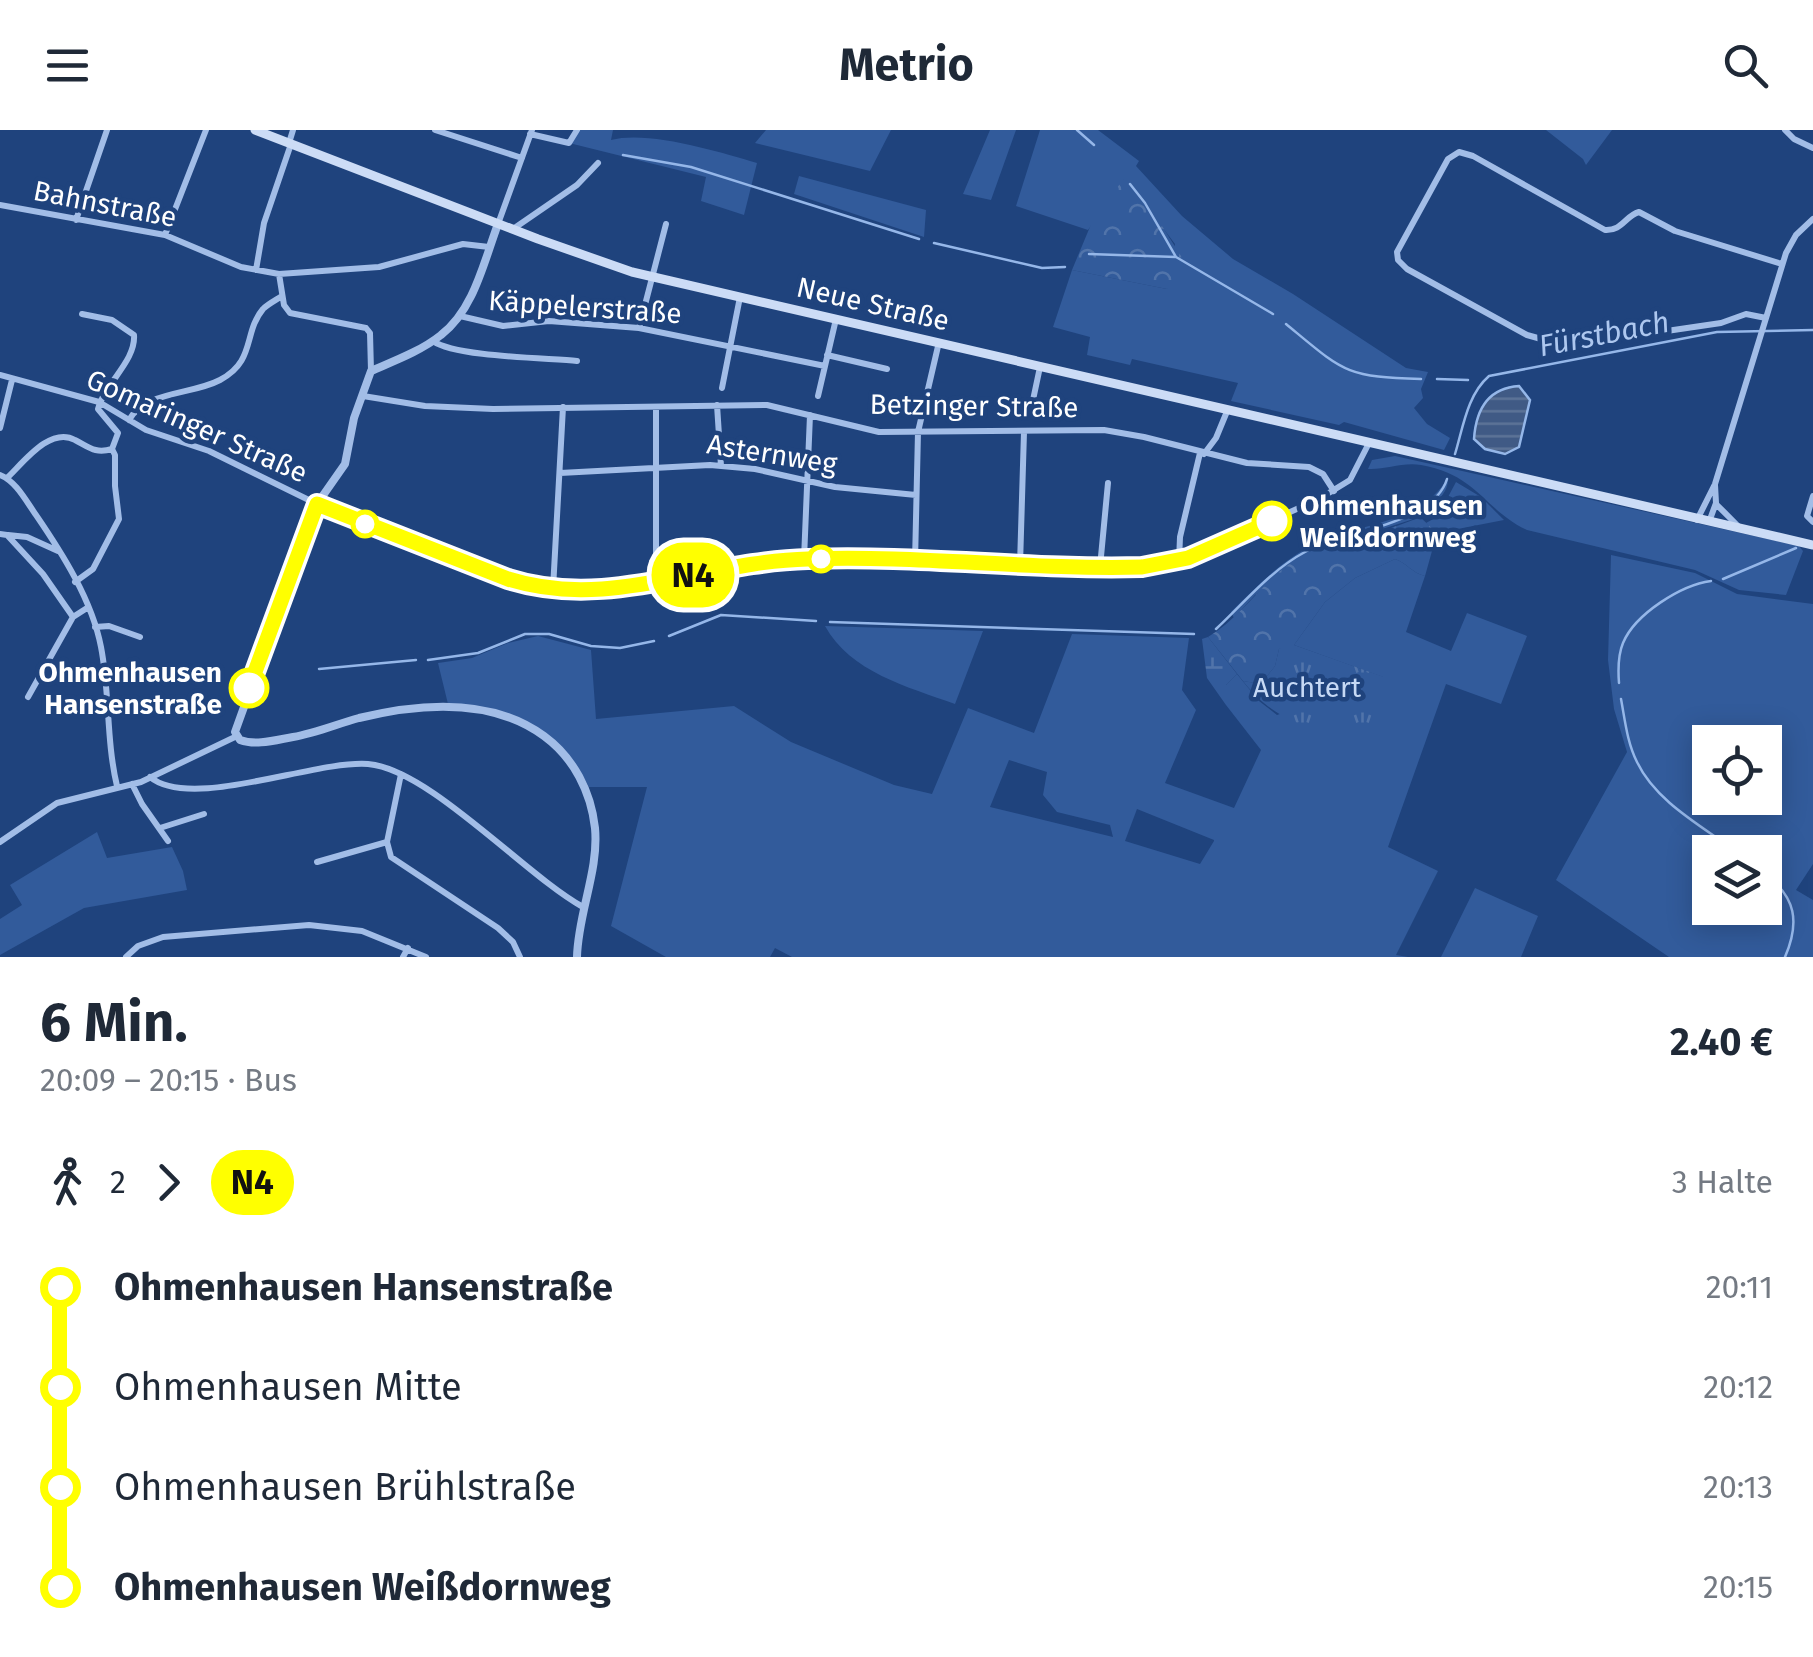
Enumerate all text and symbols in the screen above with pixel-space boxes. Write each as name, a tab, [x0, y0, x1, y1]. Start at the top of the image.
icon: menu	[40, 38, 95, 93]
text: Metrio	[839, 38, 974, 92]
icon: search	[1718, 38, 1773, 93]
street label: Bahnstraße	[31, 174, 179, 234]
street label: Neue Straße	[793, 270, 953, 338]
street label: Käppelerstraße	[487, 284, 683, 330]
water label: Fürstbach	[1536, 304, 1672, 364]
street label: Gomaringer Straße	[81, 362, 313, 490]
street label: Betzinger Straße	[869, 388, 1079, 424]
street label: Asternweg	[705, 427, 840, 481]
place label: Ohmenhausen Weißdornweg	[1300, 489, 1483, 554]
marker: Ohmenhausen Weißdornweg	[1253, 502, 1291, 540]
unlabelled marker	[352, 511, 378, 537]
line badge: N4	[648, 542, 738, 608]
unlabelled marker	[808, 546, 834, 572]
text: N4	[672, 554, 714, 596]
place label: Ohmenhausen Hansenstraße	[39, 656, 222, 721]
marker: Ohmenhausen Hansenstraße	[230, 669, 268, 707]
park label: Auchtert	[1253, 671, 1362, 704]
map controls	[1692, 725, 1782, 925]
button: locate	[1692, 725, 1782, 815]
button: layers	[1692, 835, 1782, 925]
text: 6 Min.	[40, 990, 188, 1056]
text: 2.40 €	[1670, 1019, 1773, 1065]
text: 20:09 – 20:15 · Bus	[40, 1061, 297, 1099]
icon: walk	[40, 1155, 95, 1210]
icon: forward	[141, 1155, 196, 1210]
text: N4	[231, 1161, 274, 1203]
text: 2	[110, 1163, 126, 1201]
text: 3 Halte	[1672, 1163, 1773, 1201]
text: Ohmenhausen Hansenstraße	[114, 1264, 613, 1310]
text: 20:11	[1706, 1268, 1773, 1306]
text: Ohmenhausen Mitte	[114, 1364, 462, 1410]
text: 20:12	[1703, 1368, 1773, 1406]
text: Ohmenhausen Brühlstraße	[114, 1464, 576, 1510]
text: 20:13	[1703, 1468, 1773, 1506]
text: Ohmenhausen Weißdornweg	[114, 1564, 611, 1610]
text: 20:15	[1703, 1568, 1773, 1606]

